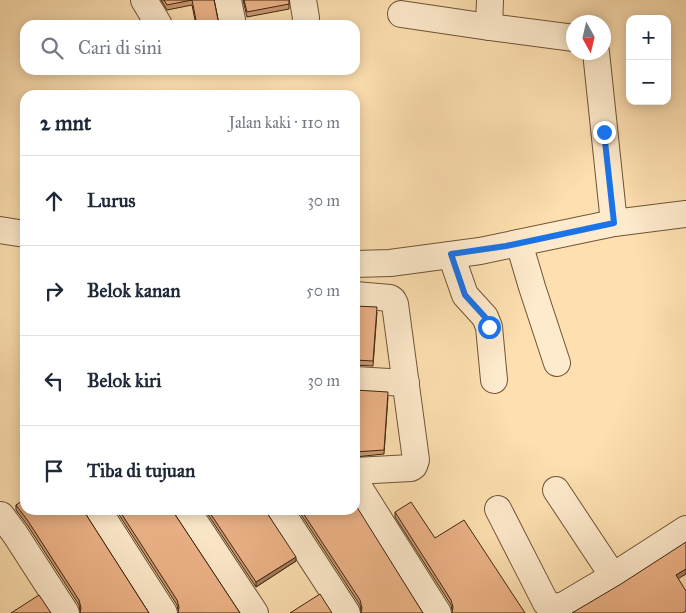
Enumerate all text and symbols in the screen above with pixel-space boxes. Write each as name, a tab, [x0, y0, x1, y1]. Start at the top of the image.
north arrow	[566, 15, 611, 60]
map controls	[626, 15, 671, 105]
button: +	[626, 15, 671, 60]
search box	[20, 20, 360, 75]
icon: search	[38, 34, 66, 62]
text: Cari di sini	[78, 36, 162, 59]
button: −	[626, 60, 671, 105]
text: 2 mnt	[40, 110, 91, 136]
text: Jalan kaki · 110 m	[229, 113, 340, 132]
route end	[593, 121, 616, 144]
icon: ahead	[40, 187, 68, 215]
text: Lurus	[87, 189, 135, 212]
text: 30 m	[307, 191, 340, 210]
icon: right	[40, 277, 68, 305]
text: Belok kanan	[87, 279, 181, 302]
text: 50 m	[306, 281, 340, 300]
route start	[478, 316, 501, 339]
icon: left	[40, 367, 68, 395]
text: Belok kiri	[87, 369, 161, 392]
text: 30 m	[307, 371, 340, 390]
icon: arrive	[40, 457, 68, 485]
text: Tiba di tujuan	[87, 459, 195, 482]

